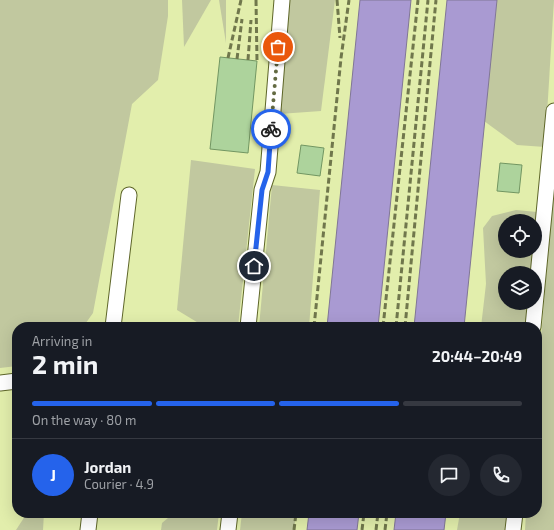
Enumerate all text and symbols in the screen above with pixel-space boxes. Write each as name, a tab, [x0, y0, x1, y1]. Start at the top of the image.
pin	[261, 30, 295, 64]
icon: bag	[267, 36, 289, 58]
courier	[251, 109, 291, 149]
icon: bike	[260, 118, 282, 140]
map controls	[498, 214, 542, 310]
button: locate	[498, 214, 542, 258]
pin	[237, 249, 271, 283]
icon: home	[243, 255, 265, 277]
button: layers	[498, 266, 542, 310]
text: Arriving in	[32, 333, 92, 349]
text: 20:44–20:49	[432, 347, 522, 365]
text: 2 min	[32, 348, 98, 379]
text: On the way · 80 m	[32, 412, 136, 428]
button: chat	[428, 454, 470, 496]
button: phone	[480, 454, 522, 496]
text: Jordan	[84, 458, 131, 476]
text: J	[50, 466, 56, 484]
text: Courier · 4.9	[84, 476, 154, 492]

